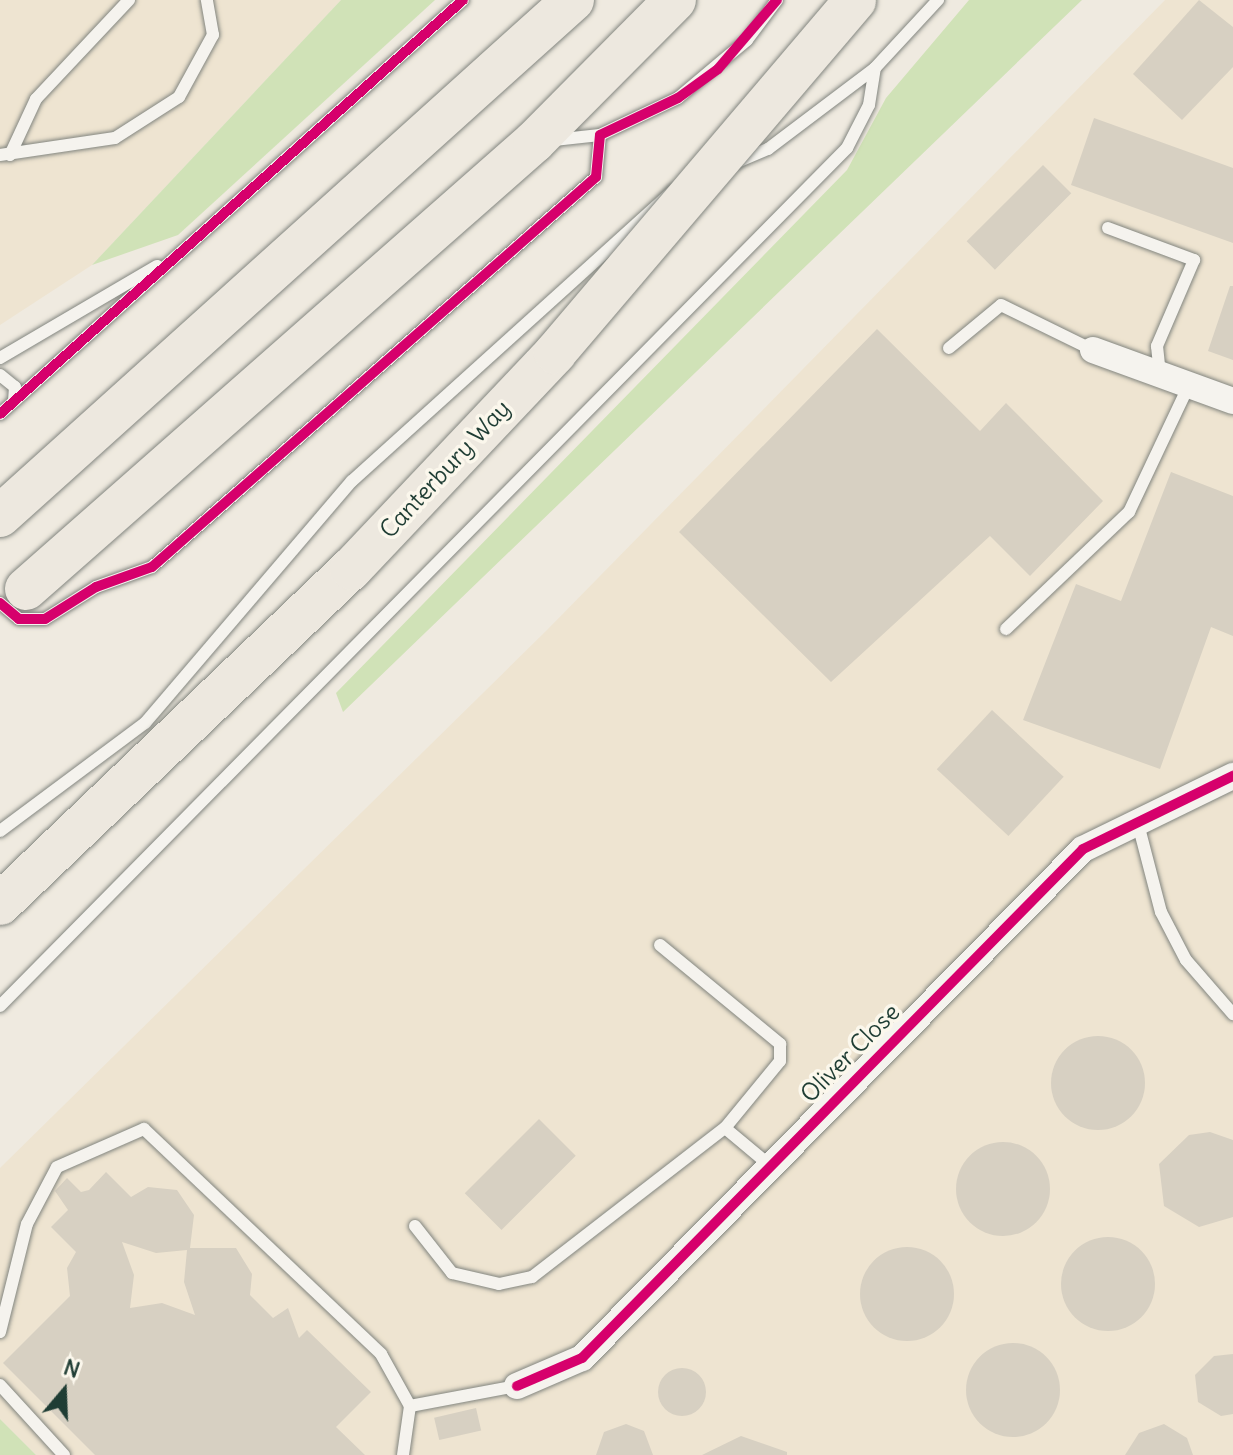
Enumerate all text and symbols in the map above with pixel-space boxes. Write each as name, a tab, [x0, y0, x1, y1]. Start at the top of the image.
street label: Canterbury Way	[374, 394, 516, 544]
street label: Oliver Close	[795, 998, 905, 1108]
north arrow	[24, 1351, 104, 1431]
text: N	[60, 1353, 84, 1384]

